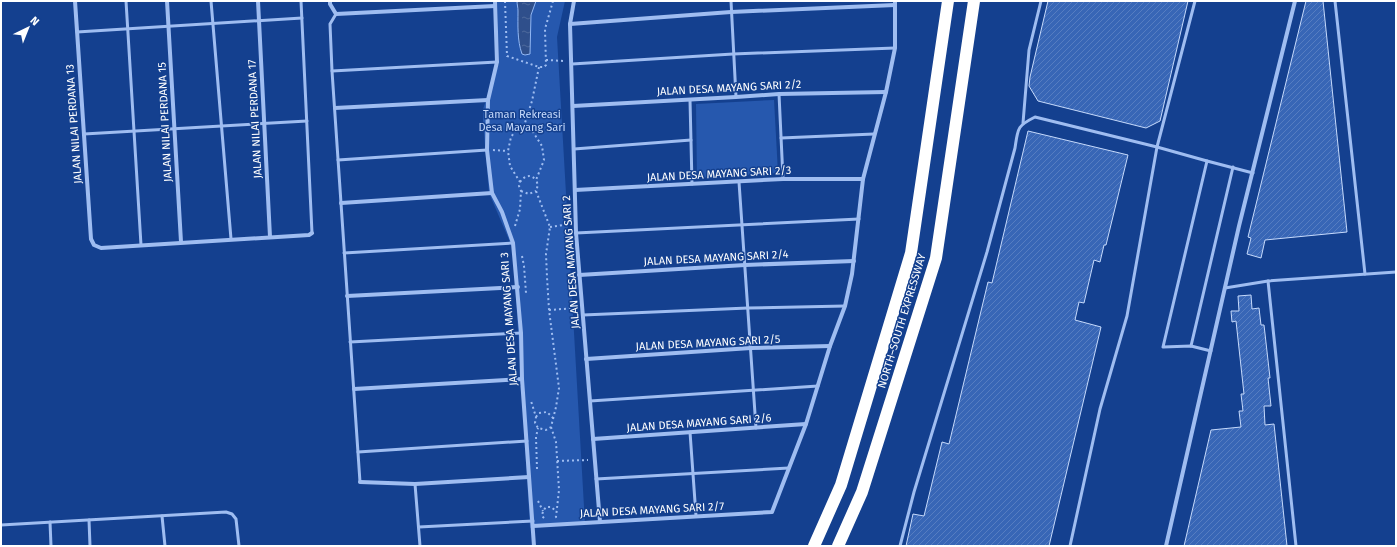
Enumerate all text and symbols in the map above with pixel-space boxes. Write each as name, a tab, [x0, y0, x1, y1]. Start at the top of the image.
north arrow	[8, 8, 48, 48]
text: N	[27, 14, 42, 28]
street label: JALAN NILAI PERDANA 17	[245, 59, 265, 179]
street label: JALAN NILAI PERDANA 15	[155, 61, 175, 182]
street label: JALAN NILAI PERDANA 13	[63, 64, 85, 184]
street label: JALAN DESA MAYANG SARI 2/2	[656, 78, 802, 98]
park label: Taman Rekreasi Desa Mayang Sari	[478, 108, 566, 134]
street label: JALAN DESA MAYANG SARI 2/3	[646, 164, 792, 184]
street label: JALAN DESA MAYANG SARI 2	[560, 195, 582, 329]
street label: JALAN DESA MAYANG SARI 2/4	[643, 248, 789, 268]
street label: JALAN DESA MAYANG SARI 3	[498, 252, 520, 386]
street label: NORTH–SOUTH EXPRESSWAY	[875, 252, 929, 390]
street label: JALAN DESA MAYANG SARI 2/5	[635, 333, 781, 353]
street label: JALAN DESA MAYANG SARI 2/6	[626, 411, 772, 435]
street label: JALAN DESA MAYANG SARI 2/7	[580, 500, 725, 520]

